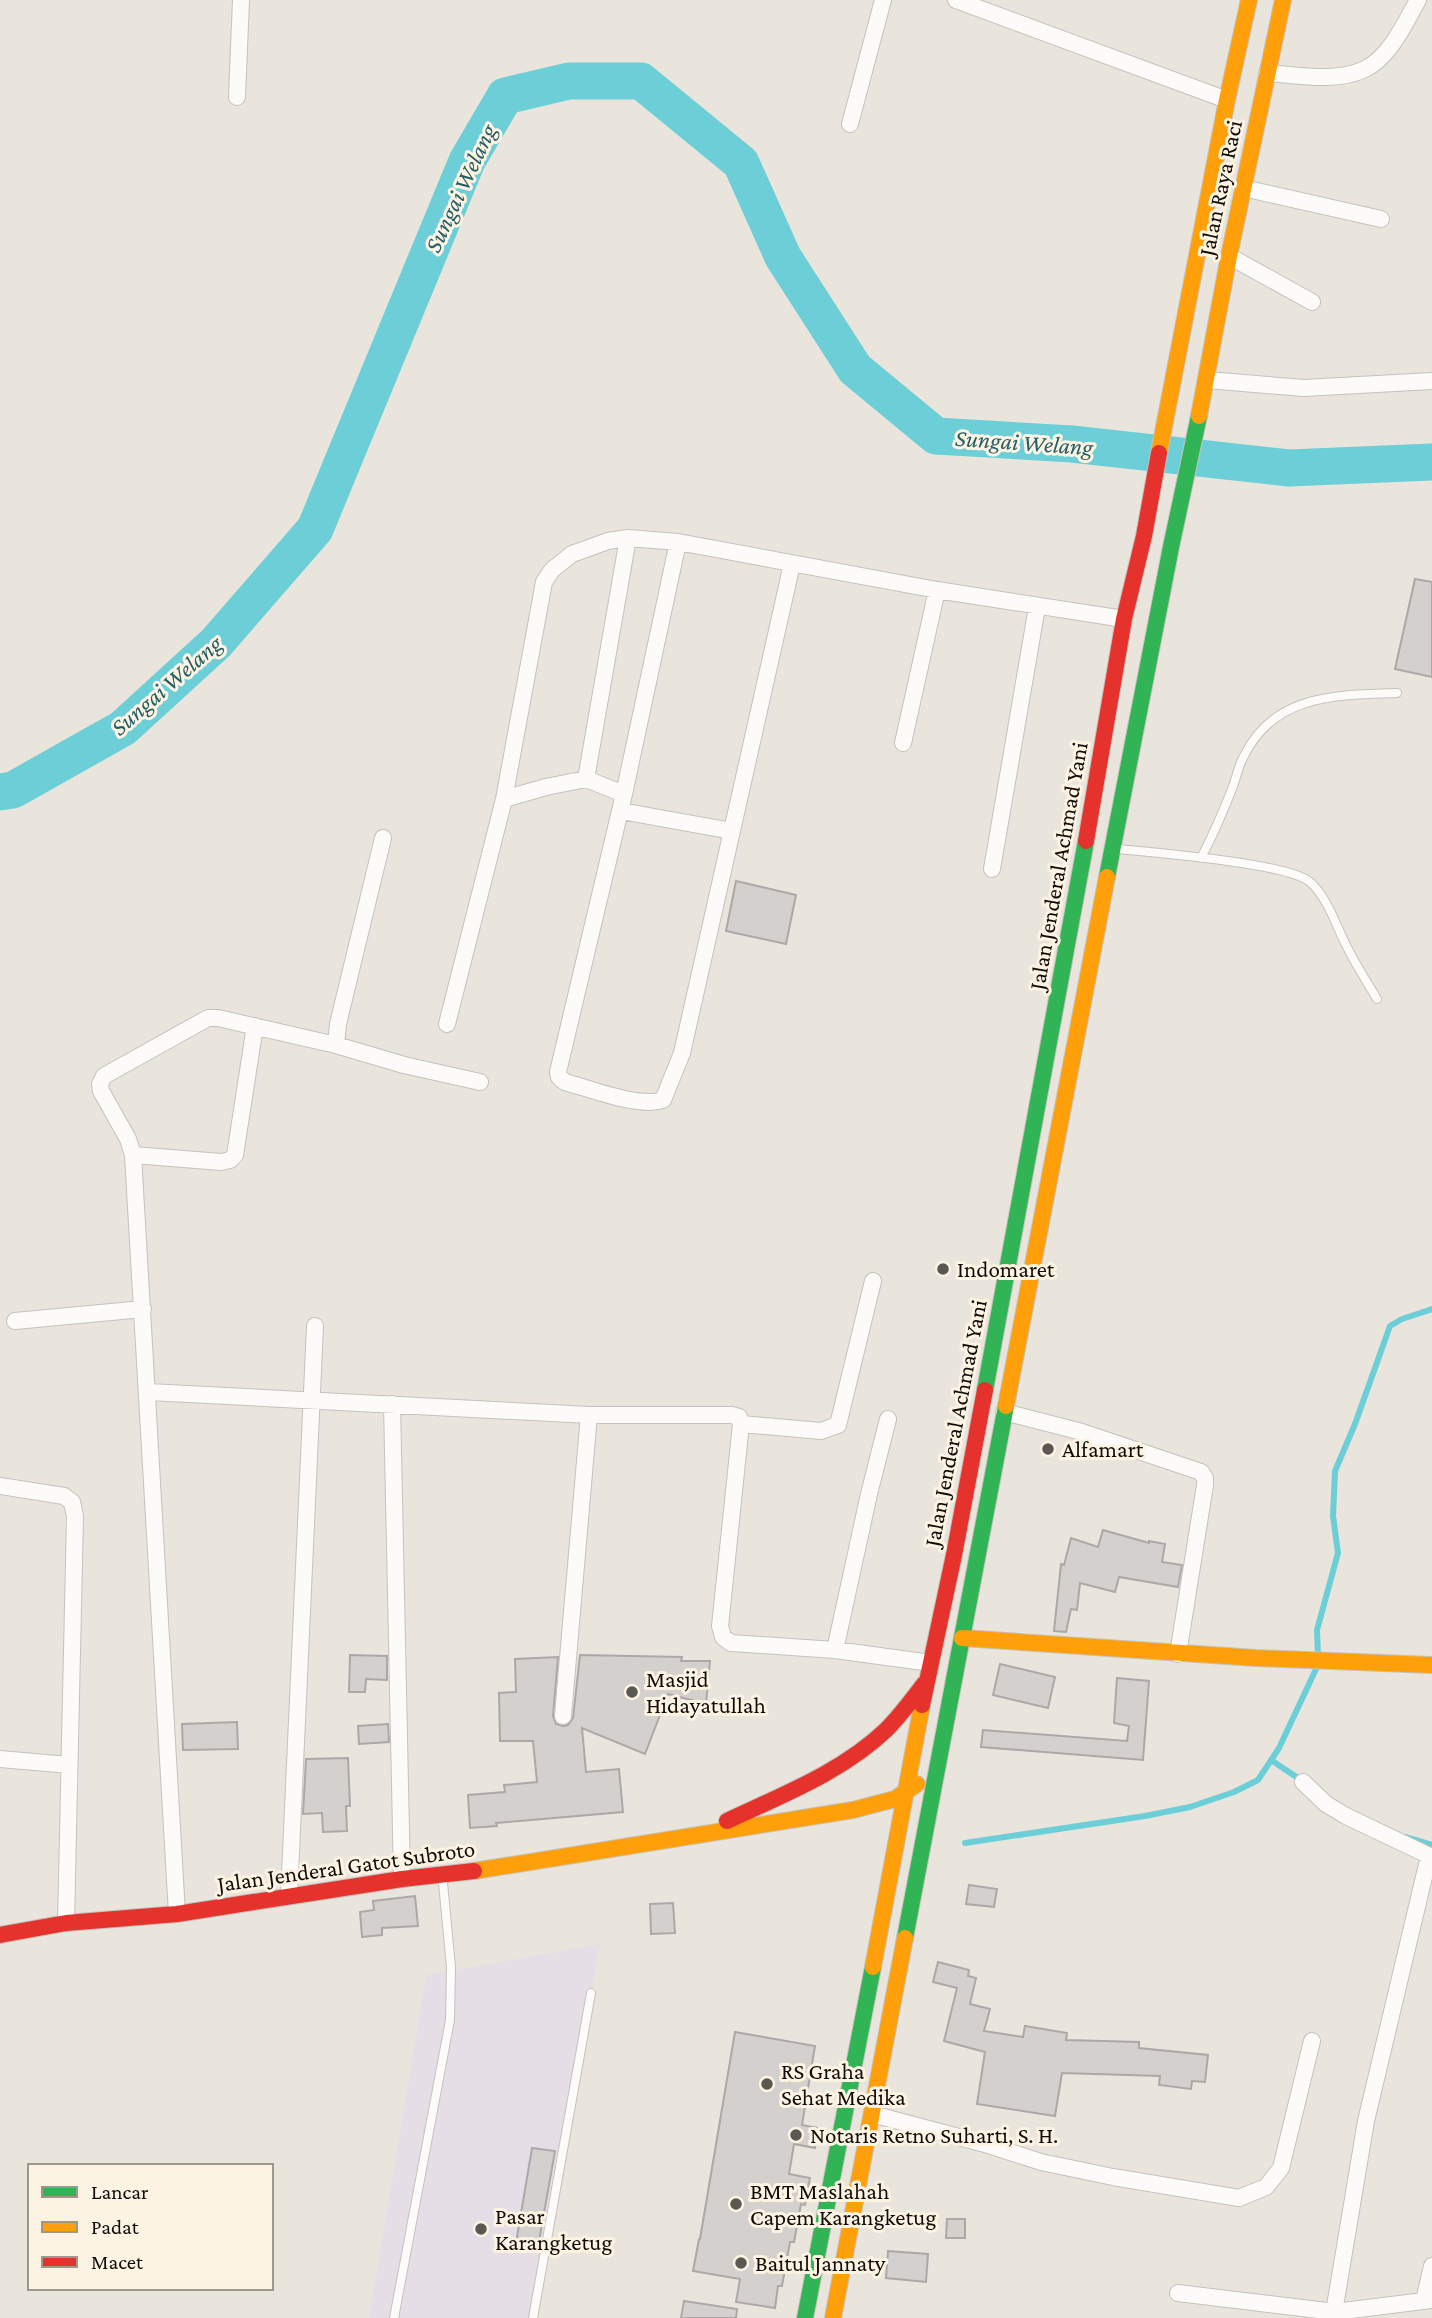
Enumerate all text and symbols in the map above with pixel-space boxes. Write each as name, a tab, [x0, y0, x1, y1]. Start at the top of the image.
water label: Sungai Welang	[419, 118, 502, 256]
street label: Jalan Raya Raci	[1193, 118, 1247, 260]
water label: Sungai Welang	[954, 424, 1095, 460]
water label: Sungai Welang	[105, 629, 228, 741]
street label: Jalan Jenderal Achmad Yani	[1023, 740, 1093, 994]
place label: Indomaret	[957, 1256, 1055, 1282]
marker: Indomaret	[935, 1261, 951, 1277]
street label: Jalan Jenderal Achmad Yani	[918, 1297, 992, 1551]
place label: Alfamart	[1062, 1436, 1144, 1462]
marker: Alfamart	[1040, 1441, 1056, 1457]
place label: Masjid Hidayatullah	[646, 1666, 766, 1718]
marker: Masjid Hidayatullah	[624, 1684, 640, 1700]
street label: Jalan Jenderal Gatot Subroto	[214, 1835, 476, 1897]
place label: RS Graha Sehat Medika	[781, 2058, 906, 2110]
marker: RS Graha Sehat Medika	[759, 2076, 775, 2092]
place label: Notaris Retno Suharti, S. H.	[810, 2122, 1058, 2148]
marker: Notaris Retno Suharti, S. H.	[788, 2127, 804, 2143]
legend	[28, 2164, 273, 2290]
place label: BMT Maslahah Capem Karangketug	[750, 2178, 936, 2230]
text: Lancar	[91, 2180, 149, 2204]
marker: BMT Maslahah Capem Karangketug	[728, 2196, 744, 2212]
place label: Pasar Karangketug	[495, 2203, 612, 2255]
text: Padat	[91, 2215, 140, 2239]
marker: Pasar Karangketug	[473, 2221, 489, 2237]
text: Macet	[91, 2250, 144, 2274]
place label: Baitul Jannaty	[755, 2250, 886, 2276]
marker: Baitul Jannaty	[733, 2255, 749, 2271]

